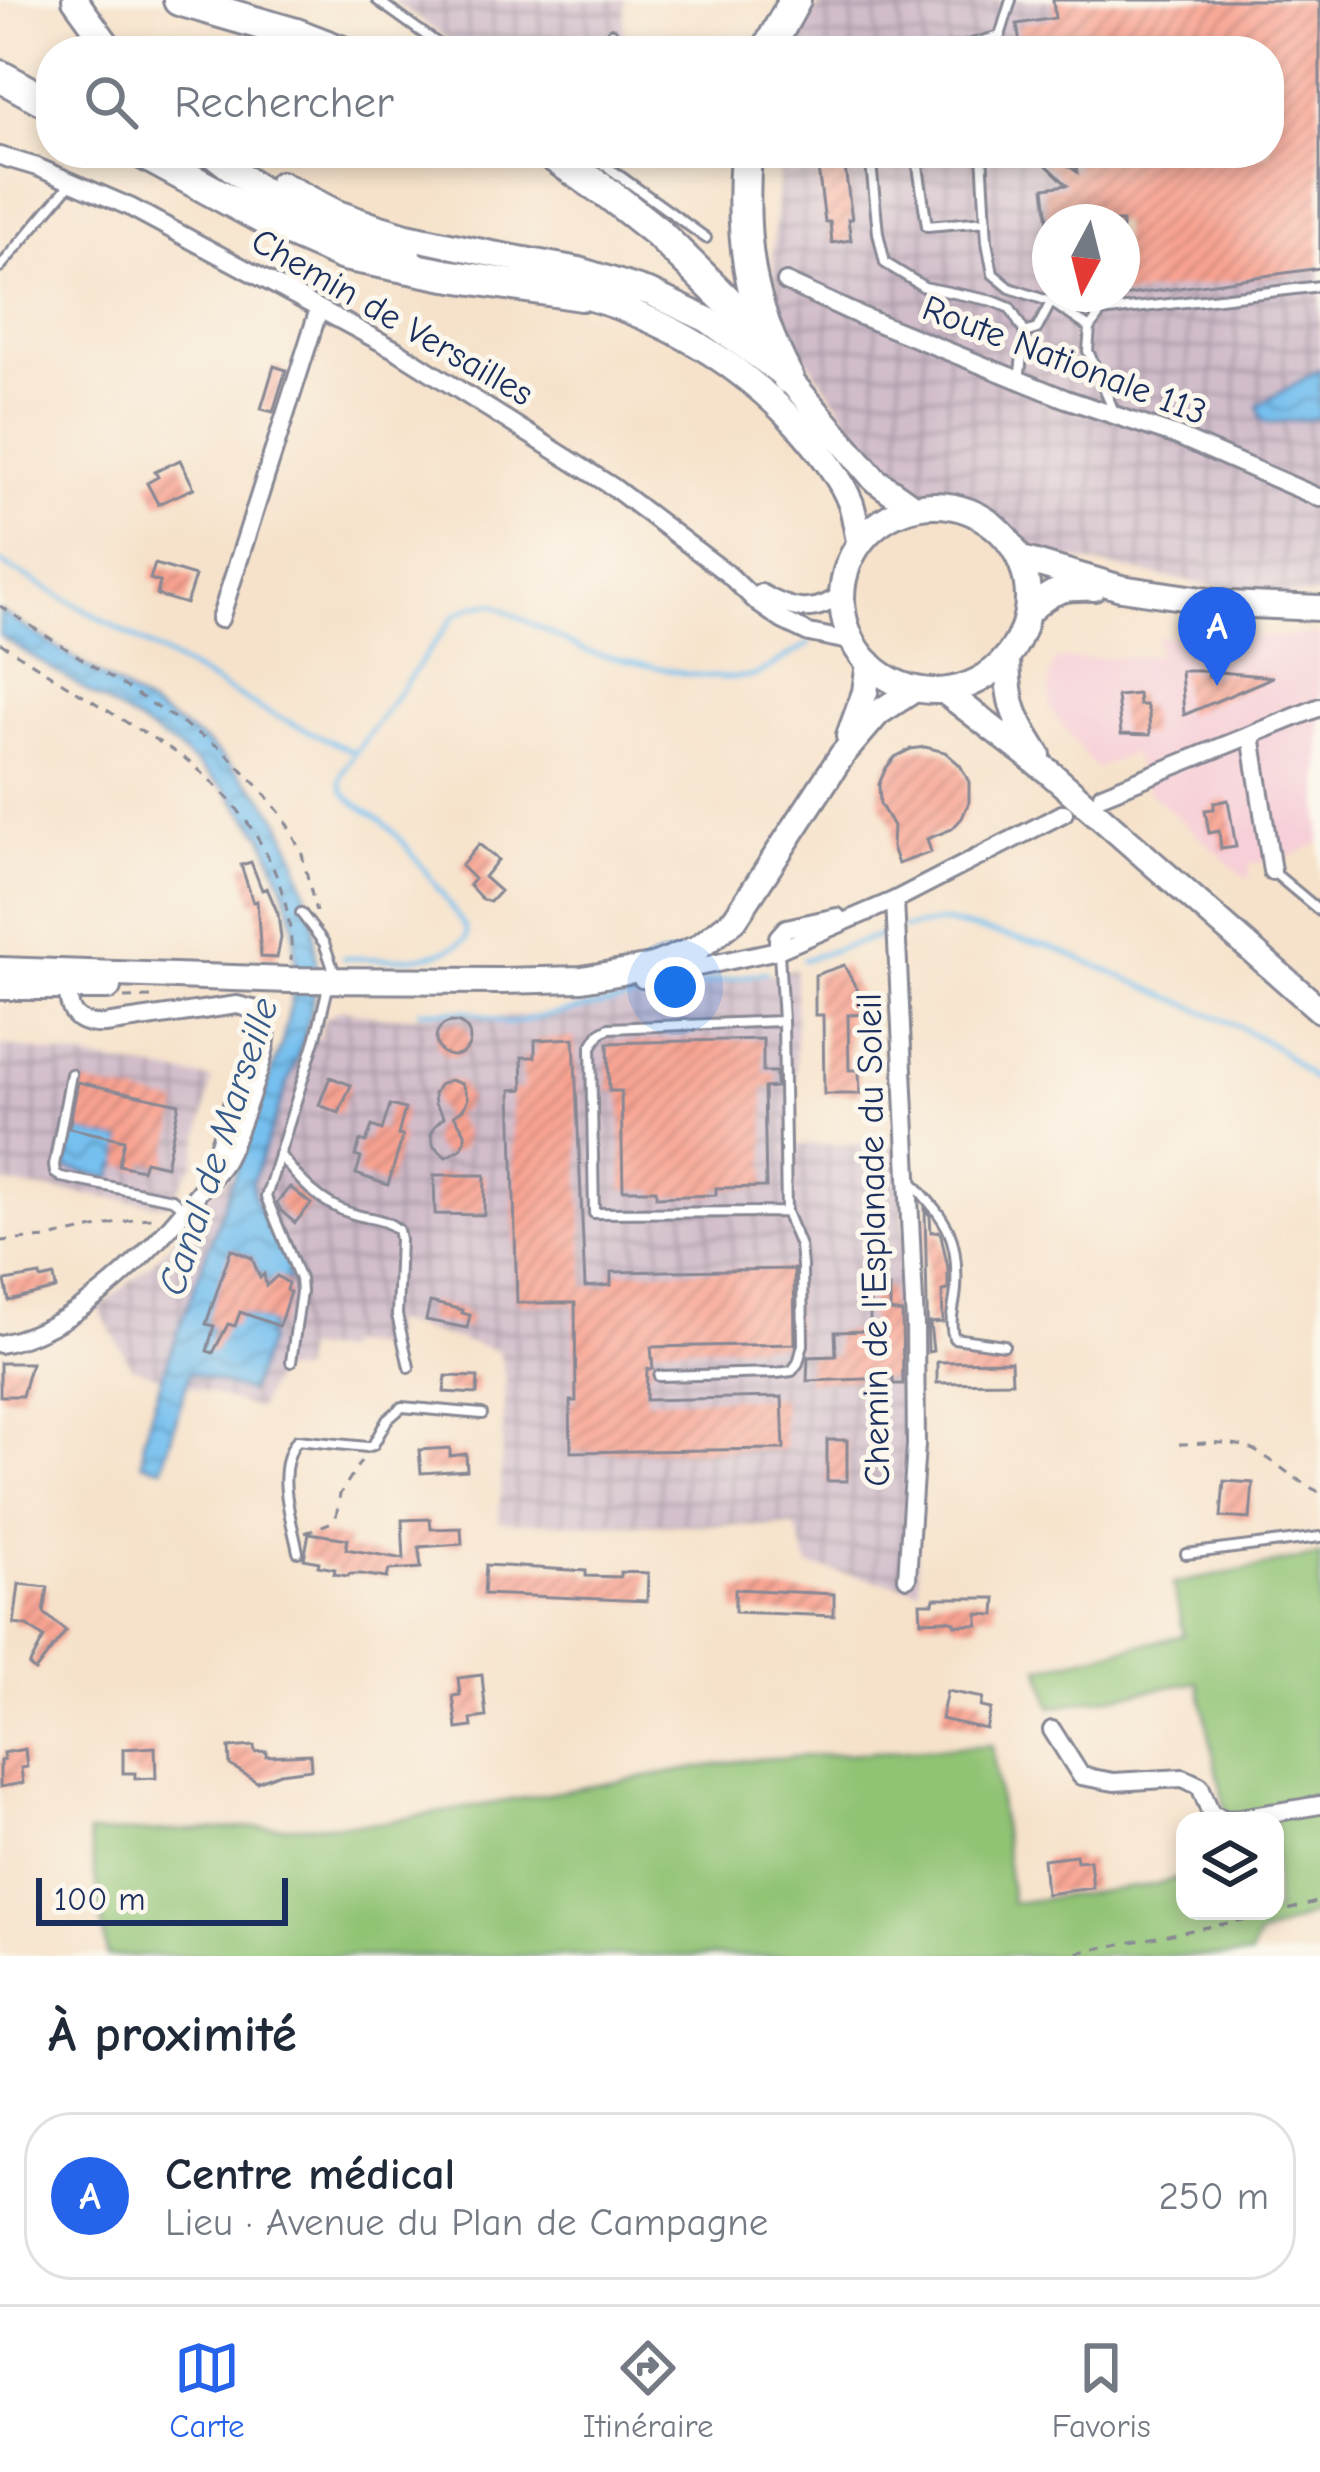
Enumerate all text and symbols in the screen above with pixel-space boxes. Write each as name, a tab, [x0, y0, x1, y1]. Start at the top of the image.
search box	[36, 36, 1284, 168]
icon: search	[78, 69, 144, 135]
text: Rechercher	[174, 76, 394, 128]
north arrow	[1032, 204, 1140, 312]
street label: Chemin de Versailles	[244, 220, 540, 415]
street label: Route Nationale 113	[917, 287, 1212, 433]
pin: A	[1178, 587, 1256, 686]
your location	[645, 957, 705, 1017]
water label: Canal de Marseille	[149, 992, 288, 1301]
street label: Chemin de l'Esplanade du Soleil	[849, 993, 898, 1487]
map controls	[1176, 1812, 1284, 1920]
button: layers	[1176, 1812, 1284, 1920]
scale bar	[36, 1872, 288, 1925]
text: 100 m	[54, 1880, 146, 1918]
text: À proximité	[48, 2005, 297, 2064]
text: Centre médical	[165, 2148, 455, 2200]
text: A	[79, 2174, 101, 2219]
text: 250 m	[1158, 2174, 1269, 2219]
text: Lieu · Avenue du Plan de Campagne	[165, 2200, 768, 2245]
tab: Carte	[169, 2335, 245, 2445]
tab: Itinéraire	[583, 2335, 713, 2445]
tab: Favoris	[1052, 2335, 1151, 2445]

